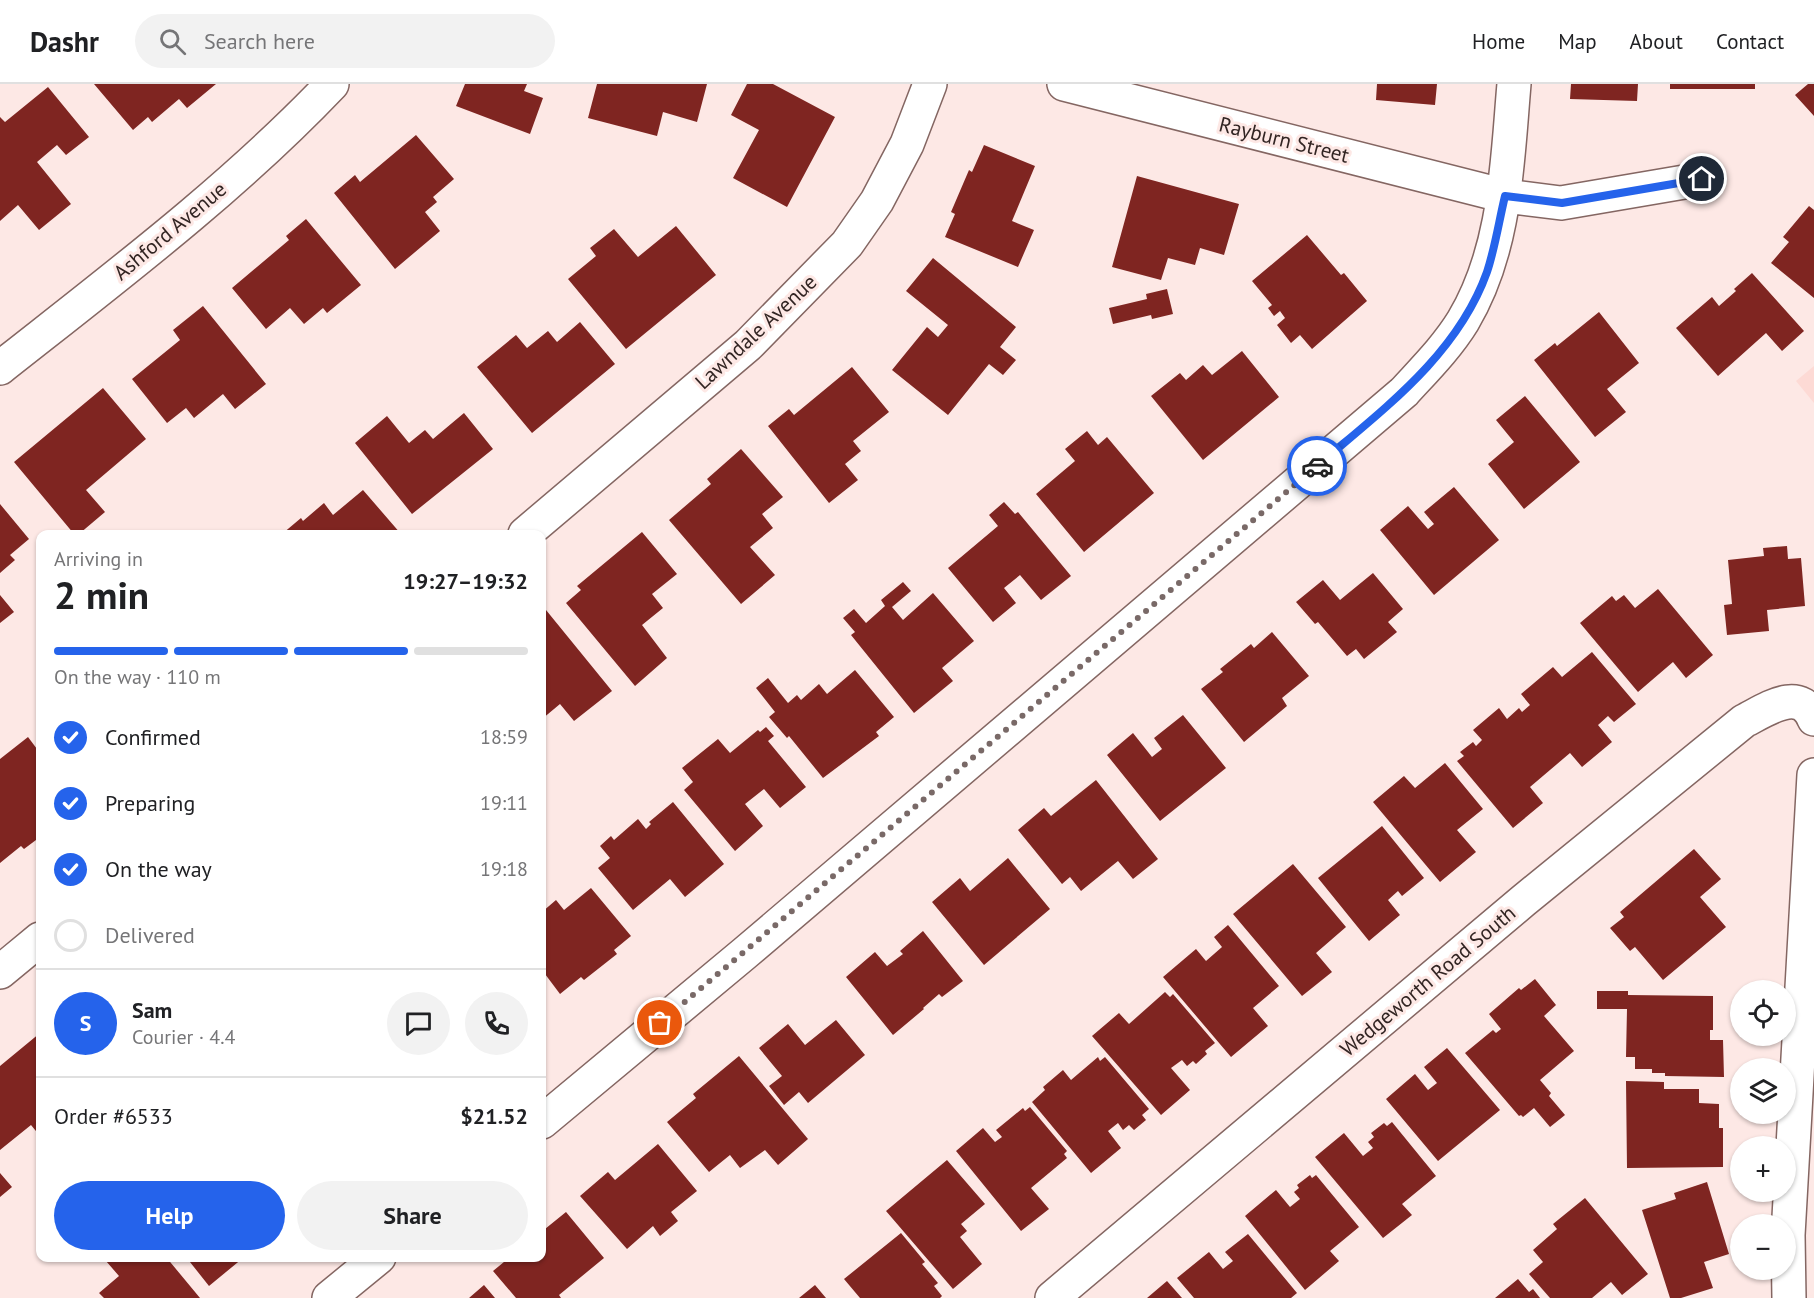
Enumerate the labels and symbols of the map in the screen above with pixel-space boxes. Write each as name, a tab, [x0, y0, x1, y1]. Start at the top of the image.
street label: Rayburn Street	[1216, 110, 1352, 169]
pin	[1676, 153, 1727, 204]
street label: Ashford Avenue	[108, 176, 232, 286]
street label: Lawndale Avenue	[689, 268, 822, 395]
courier	[1287, 436, 1347, 496]
street label: Wedgeworth Road South	[1334, 899, 1521, 1062]
pin	[634, 997, 685, 1048]

